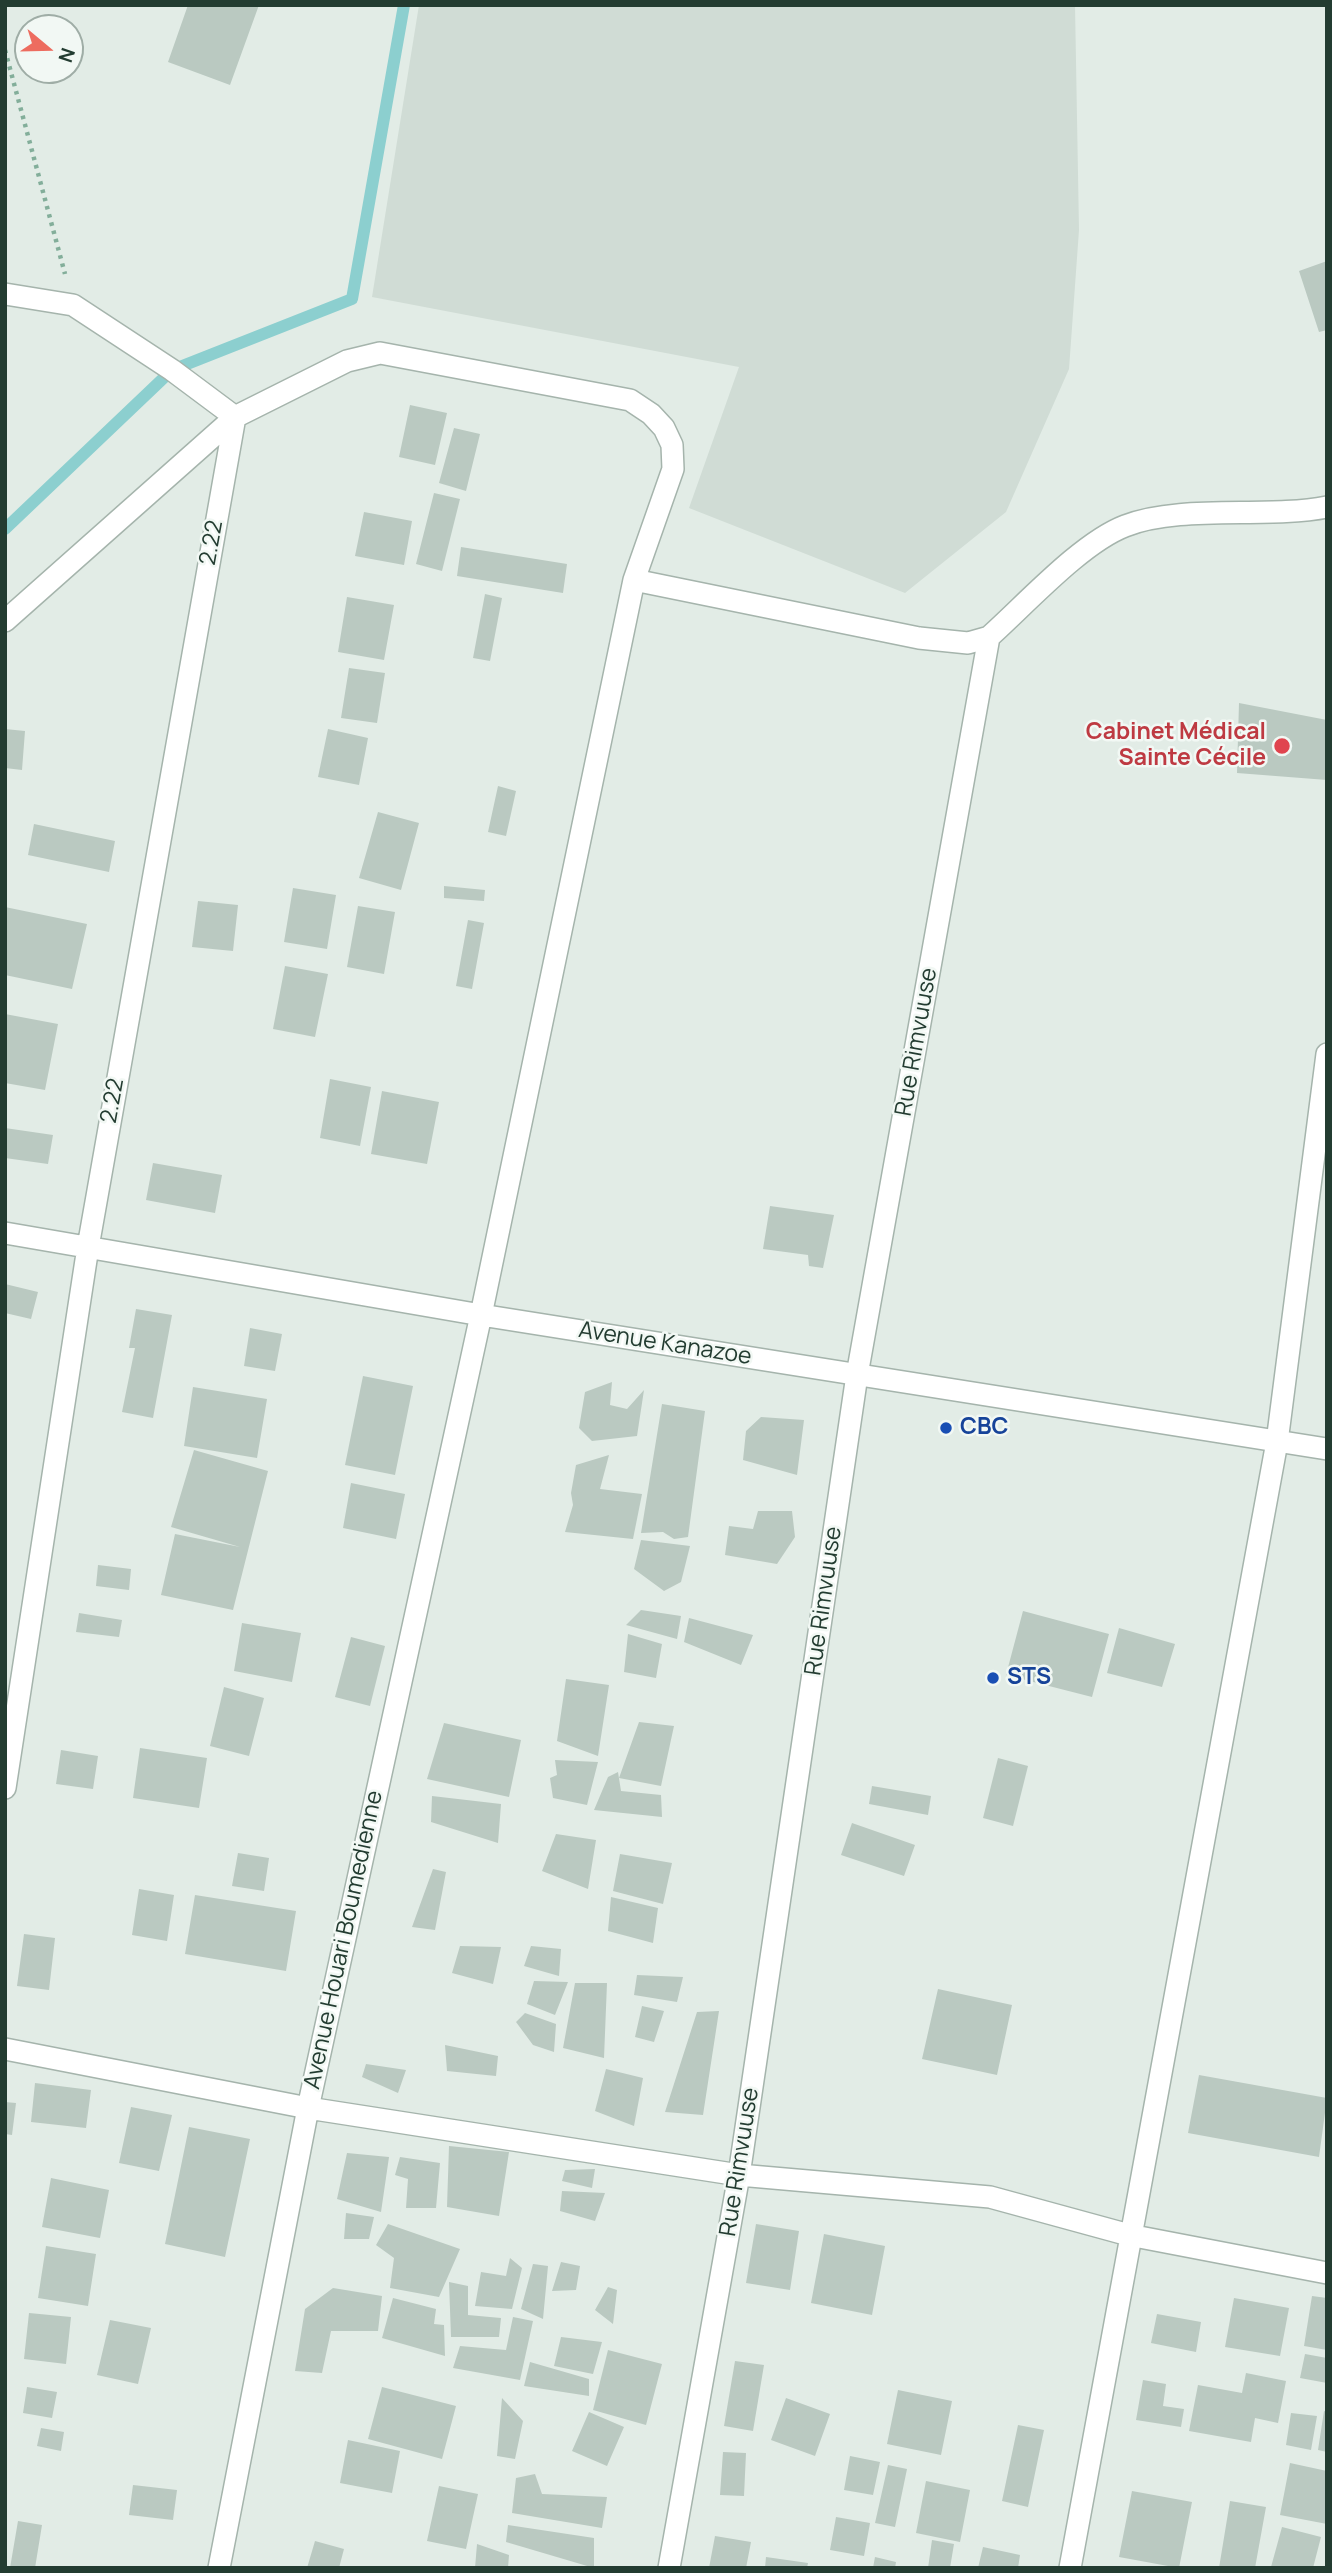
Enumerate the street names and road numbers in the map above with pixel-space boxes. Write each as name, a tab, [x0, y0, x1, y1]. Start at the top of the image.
street label: 2.22	[194, 518, 230, 568]
street label: Rue Rimvuuse	[890, 966, 944, 1118]
street label: 2.22	[95, 1076, 131, 1126]
street label: Avenue Kanazoe	[577, 1317, 753, 1371]
street label: Rue Rimvuuse	[800, 1525, 848, 1677]
street label: Avenue Houari Boumedienne	[299, 1788, 389, 2092]
street label: Rue Rimvuuse	[715, 2086, 765, 2238]

